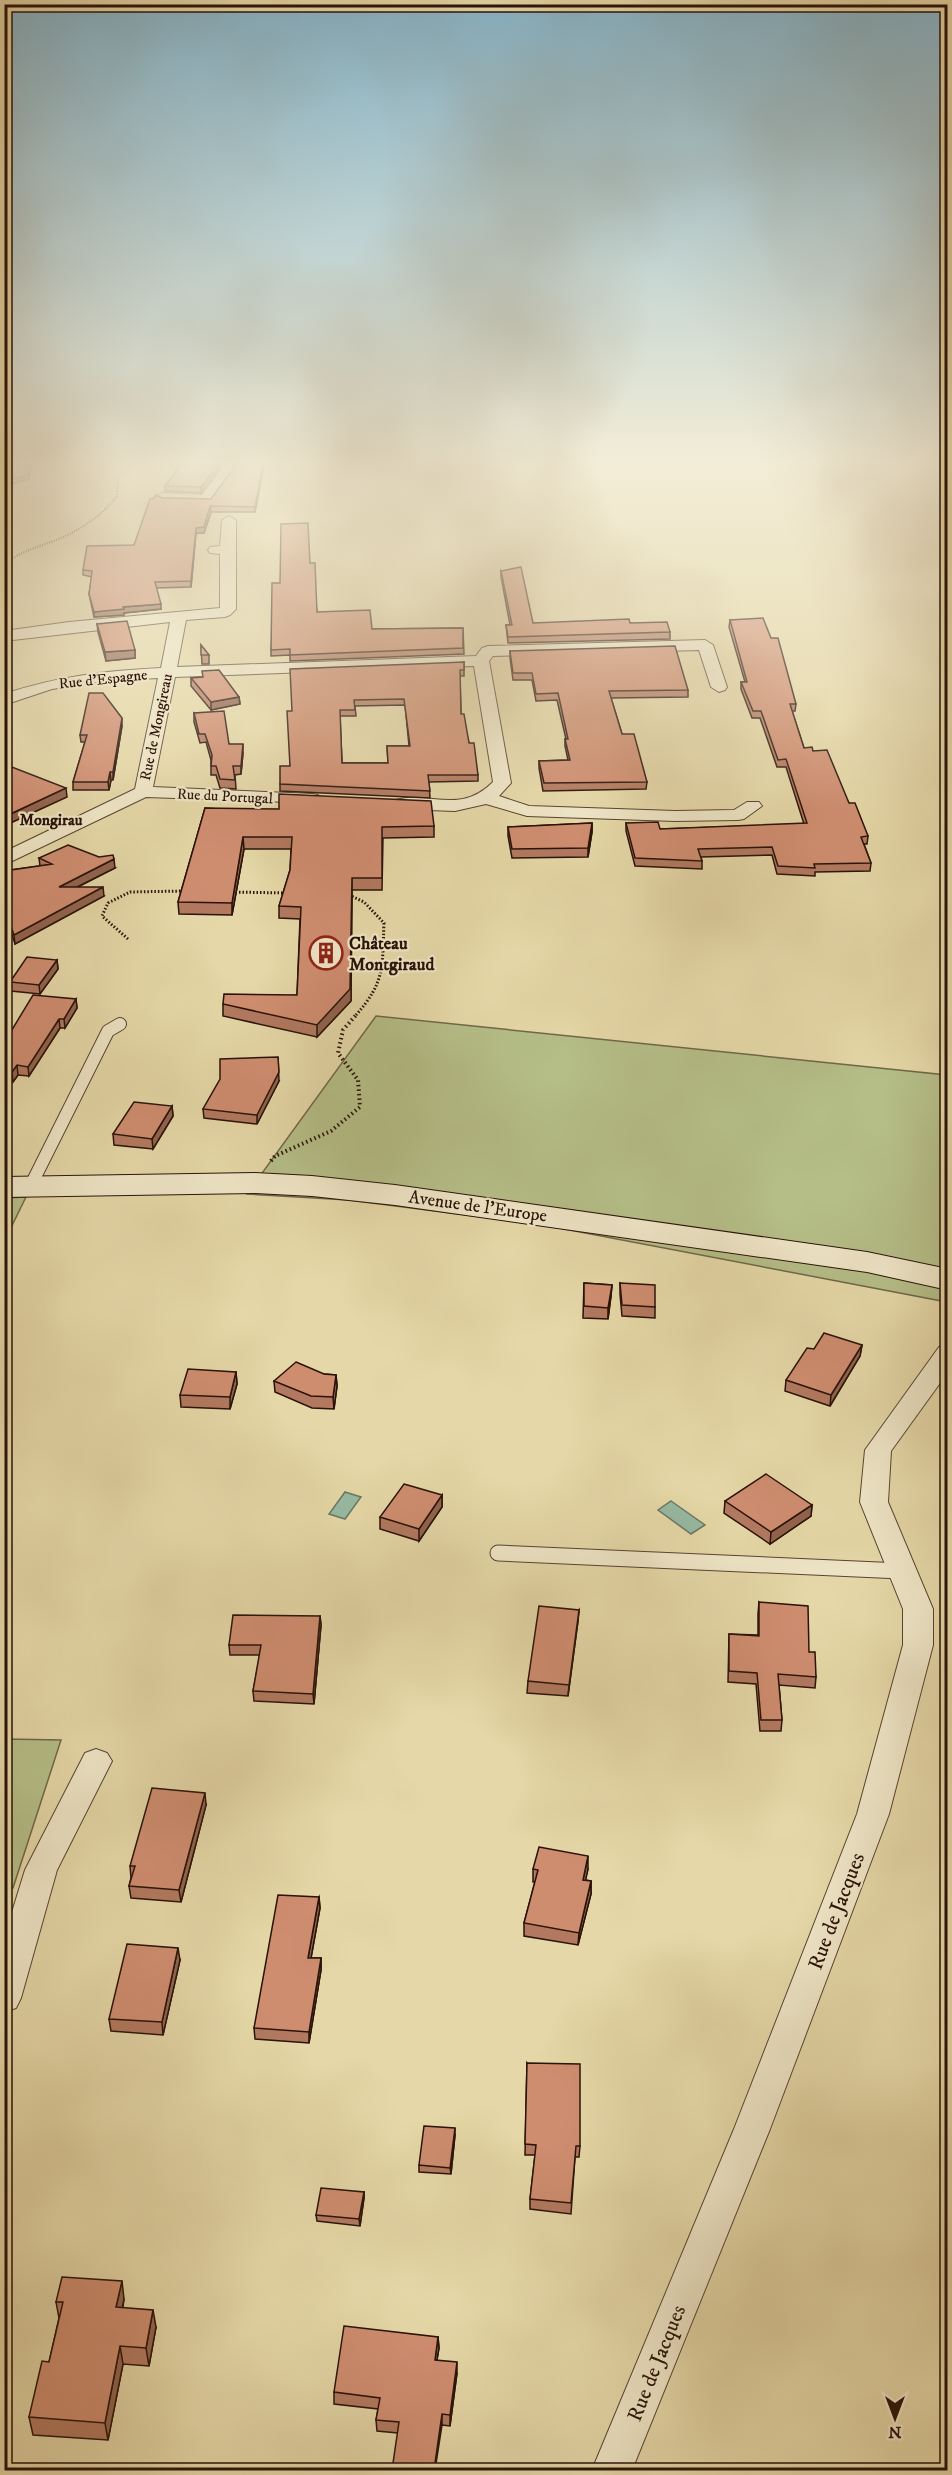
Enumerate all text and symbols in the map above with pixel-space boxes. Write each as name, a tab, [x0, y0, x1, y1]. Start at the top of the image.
street label: Rue d'Espagne	[58, 665, 148, 694]
street label: Rue de Mongireau	[136, 672, 177, 782]
street label: Rue du Portugal	[177, 784, 274, 809]
district label: Mongirau	[20, 810, 83, 830]
place label: Château Montgiraud	[349, 933, 435, 976]
building icon: Château Montgiraud	[308, 935, 344, 971]
street label: Avenue de l'Europe	[407, 1186, 548, 1228]
street label: Rue de Jacques	[803, 1849, 871, 1973]
street label: Rue de Jacques	[622, 2301, 692, 2425]
north arrow	[865, 2388, 925, 2448]
text: N	[888, 2422, 902, 2442]

